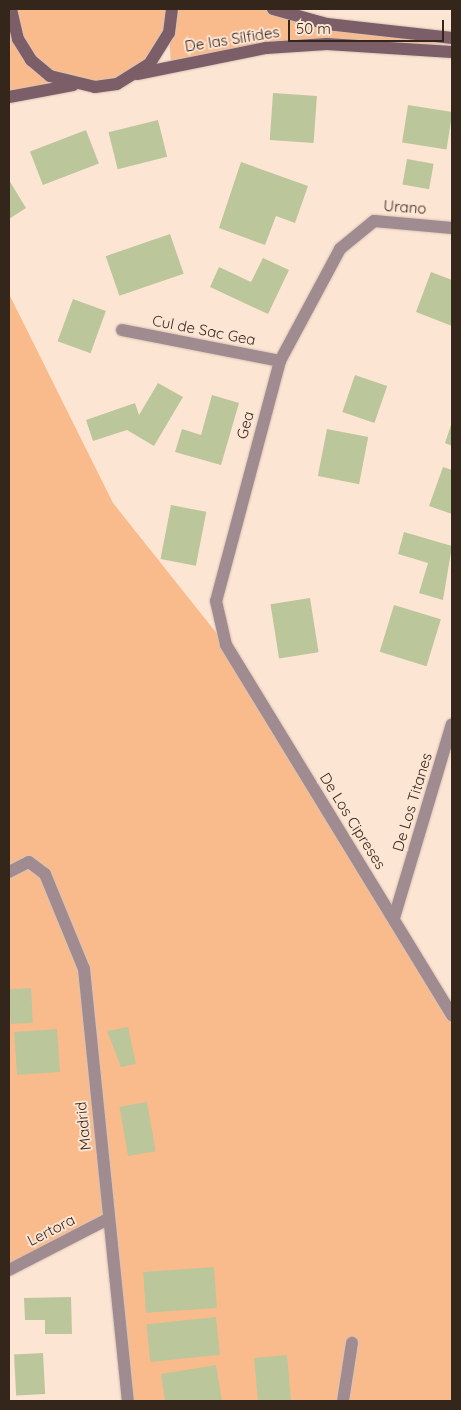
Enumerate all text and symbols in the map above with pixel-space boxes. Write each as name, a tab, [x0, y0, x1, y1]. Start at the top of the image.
scale bar	[291, 10, 447, 42]
text: 50 m	[296, 19, 331, 38]
street label: De las Sílfides	[183, 23, 281, 55]
street label: Urano	[383, 197, 427, 217]
street label: Cul de Sac Gea	[151, 311, 257, 349]
street label: Gea	[233, 409, 257, 441]
street label: De Los Titanes	[388, 750, 436, 854]
street label: De Los Cipreses	[316, 770, 390, 872]
street label: Madrid	[72, 1101, 94, 1151]
street label: Lertora	[24, 1210, 78, 1250]

